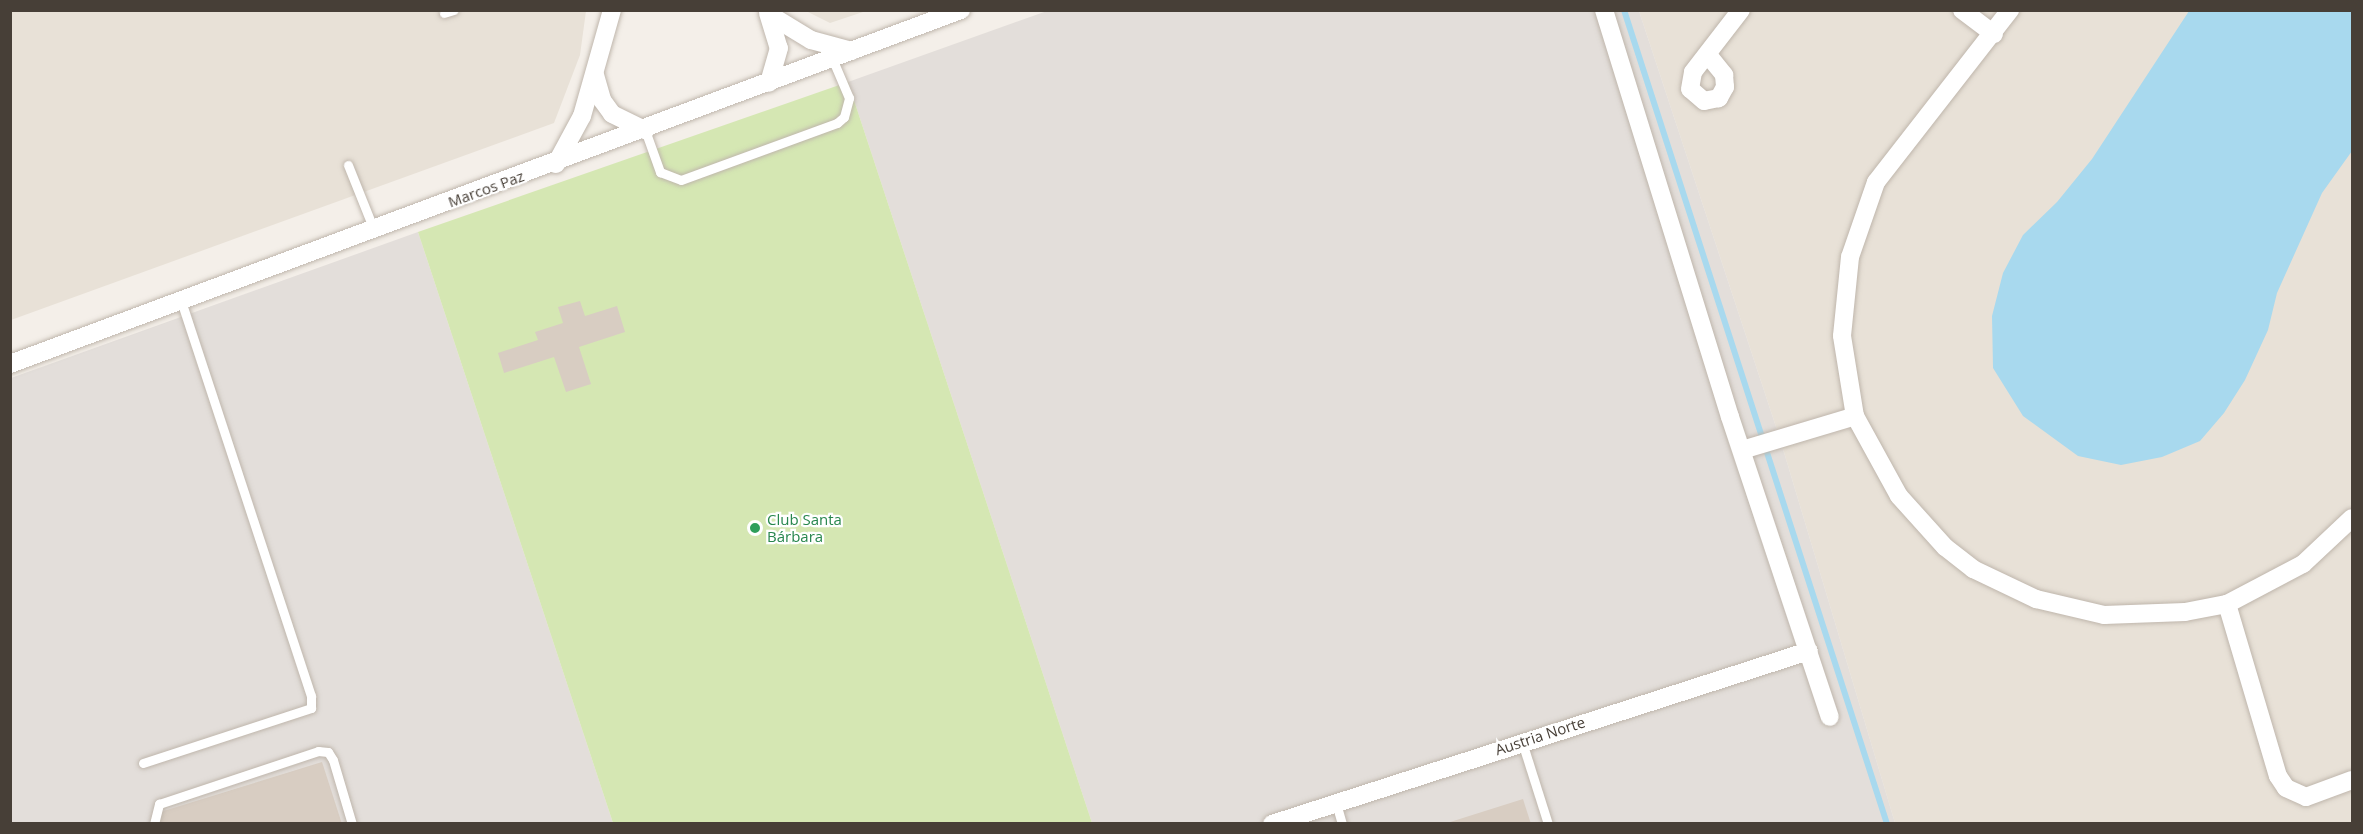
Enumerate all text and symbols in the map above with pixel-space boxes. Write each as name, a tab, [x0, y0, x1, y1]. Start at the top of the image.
street label: Marcos Paz	[446, 167, 526, 211]
place label: Club Santa Bárbara	[767, 510, 842, 545]
marker: Club Santa Bárbara	[748, 521, 762, 535]
street label: Austria Norte	[1493, 713, 1587, 759]

